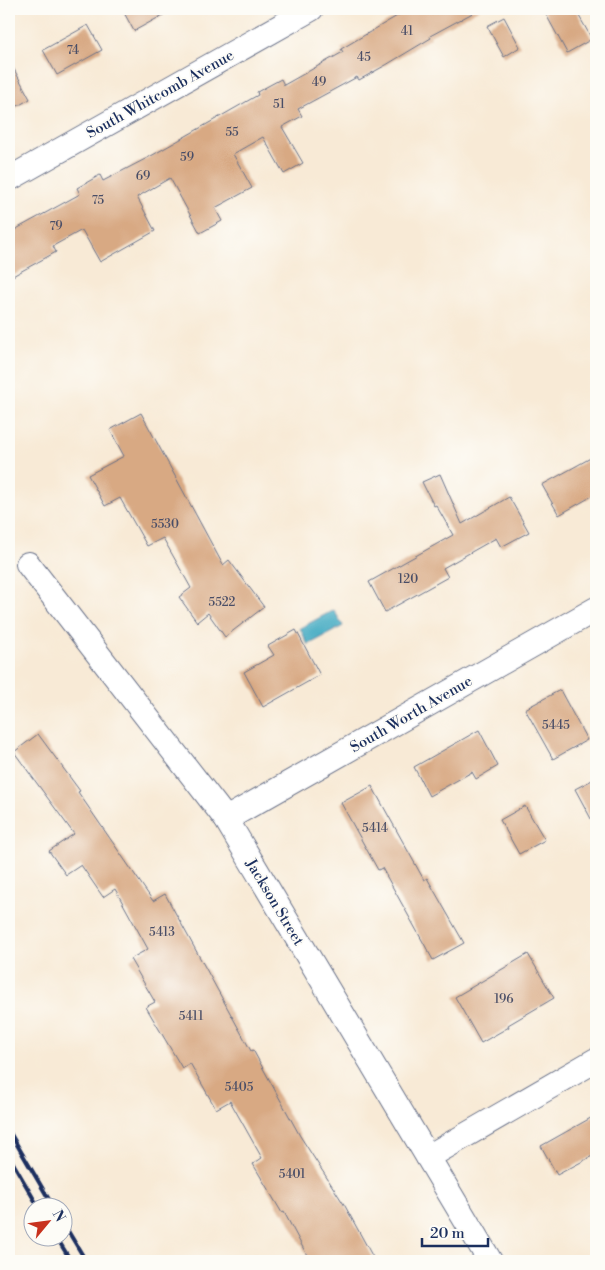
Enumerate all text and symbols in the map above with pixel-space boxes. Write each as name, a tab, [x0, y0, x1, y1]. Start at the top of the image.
house number: 41	[401, 24, 414, 39]
house number: 74	[67, 43, 79, 58]
street label: South Whitcomb Avenue	[83, 46, 237, 143]
house number: 45	[357, 50, 371, 65]
house number: 49	[312, 75, 326, 90]
house number: 51	[273, 97, 286, 112]
house number: 55	[225, 125, 239, 140]
house number: 59	[180, 150, 194, 165]
house number: 69	[136, 169, 150, 184]
house number: 75	[92, 193, 105, 208]
house number: 79	[49, 219, 63, 234]
house number: 5530	[151, 517, 179, 532]
house number: 120	[398, 572, 418, 587]
house number: 5522	[209, 595, 236, 610]
street label: South Worth Avenue	[347, 672, 476, 757]
house number: 5445	[542, 718, 570, 733]
house number: 5414	[362, 821, 388, 836]
street label: Jackson Street	[241, 855, 308, 950]
house number: 5413	[149, 925, 175, 940]
house number: 196	[494, 992, 514, 1007]
house number: 5411	[179, 1009, 204, 1024]
house number: 5405	[225, 1080, 254, 1095]
house number: 5401	[279, 1167, 306, 1182]
north arrow	[22, 1198, 72, 1248]
text: N	[48, 1207, 69, 1225]
scale bar	[422, 1215, 489, 1247]
text: 20 m	[430, 1224, 465, 1243]

